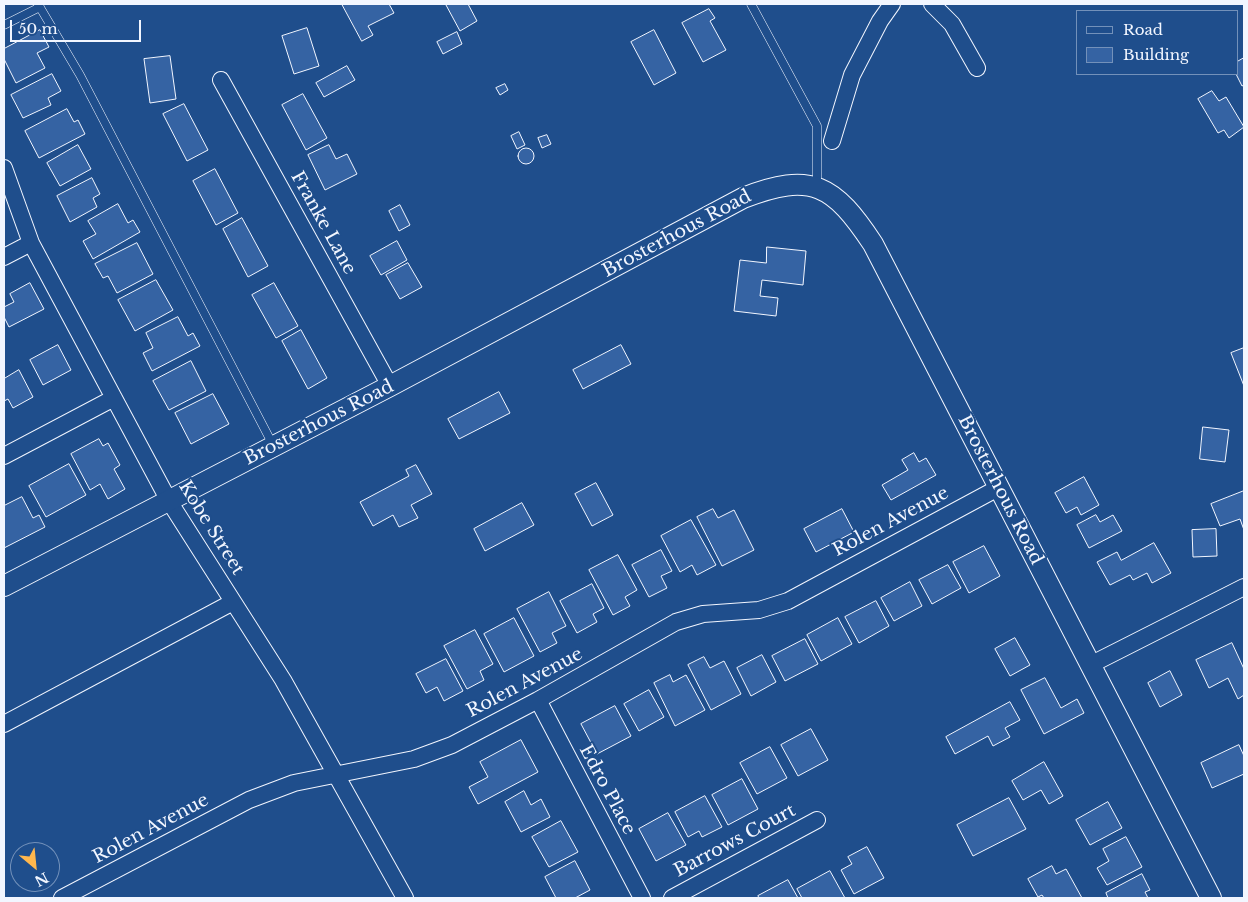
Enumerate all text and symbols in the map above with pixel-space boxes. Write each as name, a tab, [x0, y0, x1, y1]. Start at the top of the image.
scale bar	[12, 10, 144, 42]
legend	[1076, 10, 1238, 75]
text: 50 m	[18, 19, 58, 38]
text: Road	[1123, 20, 1163, 39]
text: Building	[1123, 45, 1189, 64]
street label: Franke Lane	[286, 168, 360, 278]
street label: Brosterhous Road	[599, 186, 755, 282]
street label: Brosterhous Road	[240, 376, 398, 470]
street label: Brosterhous Road	[953, 411, 1047, 569]
street label: Kobe Street	[174, 477, 248, 579]
street label: Rolen Avenue	[829, 482, 953, 562]
street label: Rolen Avenue	[463, 643, 587, 723]
street label: Edro Place	[574, 741, 640, 839]
street label: Rolen Avenue	[89, 789, 213, 869]
street label: Barrows Court	[671, 800, 799, 882]
north arrow	[10, 842, 60, 892]
text: N	[32, 868, 52, 890]

